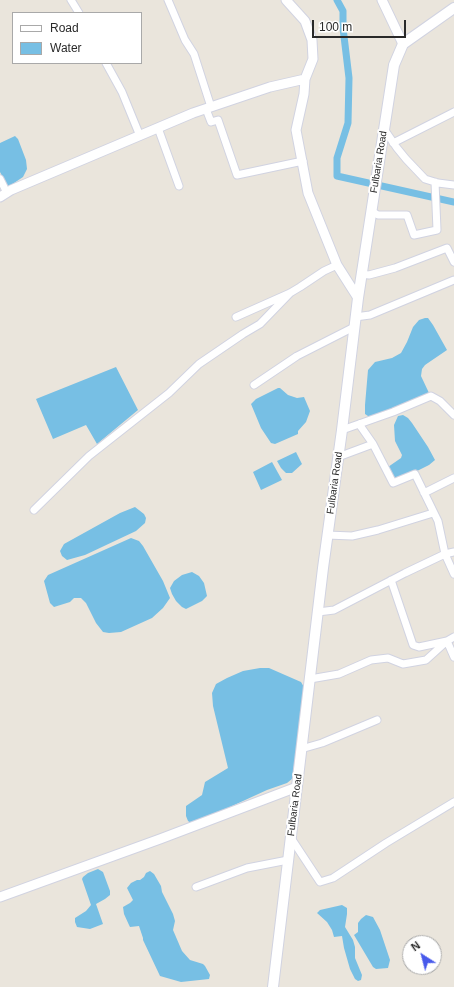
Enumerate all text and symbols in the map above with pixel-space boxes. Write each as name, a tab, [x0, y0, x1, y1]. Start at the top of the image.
legend	[12, 12, 142, 64]
scale bar	[314, 12, 408, 38]
text: 100 m	[319, 20, 352, 34]
text: Road	[50, 21, 79, 35]
text: Water	[50, 41, 82, 55]
street label: Fulbaria Road	[368, 130, 390, 194]
street label: Fulbaria Road	[325, 451, 345, 515]
street label: Fulbaria Road	[285, 773, 305, 837]
north arrow	[402, 935, 442, 975]
text: N	[409, 939, 422, 953]

